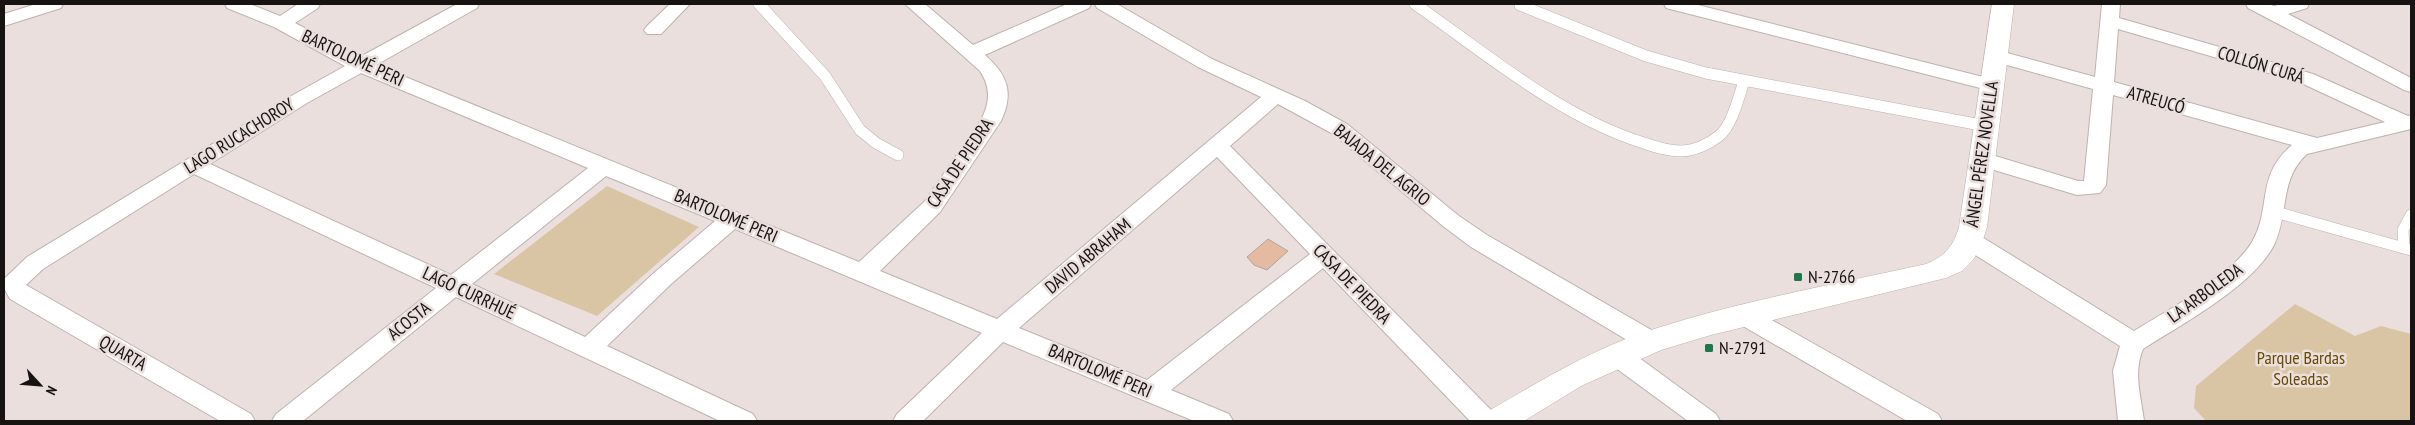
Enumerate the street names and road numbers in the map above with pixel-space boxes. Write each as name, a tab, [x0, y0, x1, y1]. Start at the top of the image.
street label: BARTOLOMÉ PERI	[298, 24, 408, 91]
street label: COLLÓN CURÁ	[2215, 40, 2308, 89]
street label: ÁNGEL PÉREZ NOVELLA	[1960, 79, 2003, 229]
street label: ATREUCÓ	[2125, 80, 2188, 119]
street label: LAGO RUCACHOROY	[179, 92, 299, 179]
street label: CASA DE PIEDRA	[921, 113, 998, 212]
street label: BAJADA DEL AGRIO	[1329, 119, 1435, 211]
street label: BARTOLOMÉ PERI	[671, 183, 781, 248]
street label: DAVID ABRAHAM	[1040, 213, 1136, 298]
street label: CASA DE PIEDRA	[1308, 239, 1397, 329]
street label: LA ARBOLEDA	[2163, 257, 2247, 328]
street label: LAGO CURRHUÉ	[419, 261, 519, 324]
street label: ACOSTA	[382, 296, 435, 345]
street label: QUARTA	[95, 330, 152, 376]
street label: BARTOLOMÉ PERI	[1045, 338, 1155, 403]

